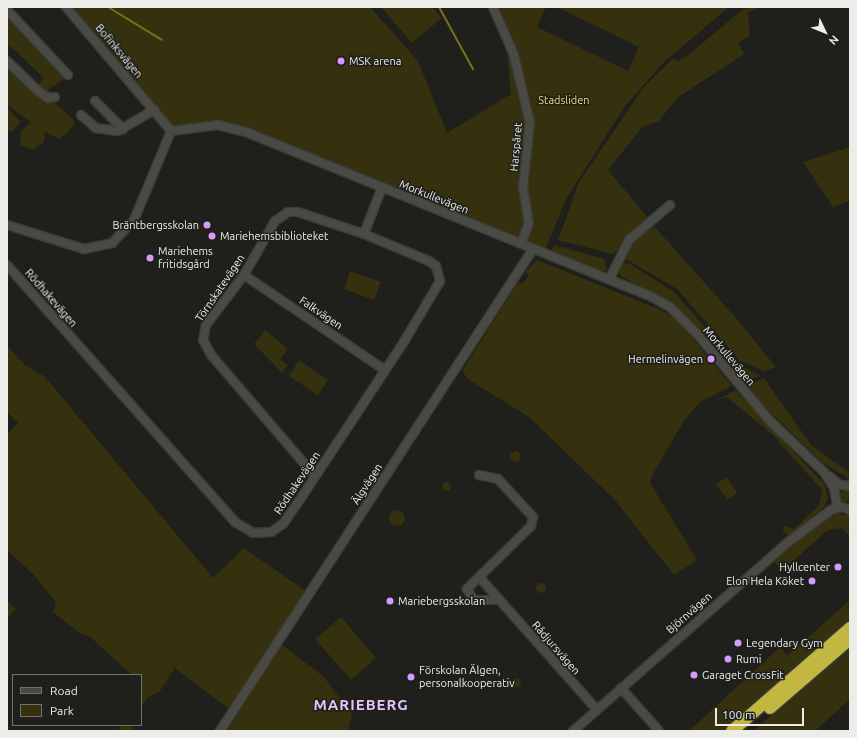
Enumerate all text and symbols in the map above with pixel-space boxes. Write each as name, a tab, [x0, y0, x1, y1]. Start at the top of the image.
north arrow	[805, 12, 845, 52]
street label: Bofinksvägen	[93, 21, 145, 81]
text: N	[827, 33, 841, 47]
place label: MSK arena	[349, 54, 401, 68]
marker: MSK arena	[336, 56, 346, 66]
park label: Stadsliden	[538, 93, 590, 107]
street label: Harspåret	[507, 122, 525, 172]
street label: Morkullevägen	[397, 177, 471, 217]
place label: Bräntbergsskolan	[112, 218, 199, 232]
marker: Bräntbergsskolan	[202, 220, 212, 230]
place label: Mariehemsbiblioteket	[220, 229, 328, 243]
marker: Mariehemsbiblioteket	[207, 231, 217, 241]
place label: Mariehems fritidsgård	[158, 245, 213, 271]
street label: Törnskatevägen	[193, 252, 247, 324]
marker: Mariehems fritidsgård	[145, 253, 155, 263]
street label: Rödhakevägen	[22, 266, 80, 330]
street label: Falkvägen	[297, 294, 345, 332]
street label: Morkullevägen	[700, 324, 758, 388]
place label: Hermelinvägen	[628, 352, 703, 366]
marker: Hermelinvägen	[706, 354, 716, 364]
street label: Rödhakevägen	[271, 449, 323, 517]
street label: Älgvägen	[349, 461, 385, 507]
place label: Hyllcenter	[779, 560, 830, 574]
marker: Hyllcenter	[833, 562, 843, 572]
place label: Elon Hela Köket	[726, 574, 804, 588]
marker: Elon Hela Köket	[807, 576, 817, 586]
street label: Björnvägen	[663, 590, 715, 636]
place label: Mariebergsskolan	[398, 594, 485, 608]
marker: Mariebergsskolan	[385, 596, 395, 606]
street label: Rådjursvägen	[529, 619, 583, 677]
place label: Legendary Gym	[746, 636, 823, 650]
marker: Legendary Gym	[733, 638, 743, 648]
place label: Rumi	[736, 652, 761, 666]
marker: Rumi	[723, 654, 733, 664]
place label: Förskolan Älgen, personalkooperativ	[419, 664, 515, 690]
place label: Garaget CrossFit	[702, 668, 784, 682]
marker: Garaget CrossFit	[689, 670, 699, 680]
marker: Förskolan Älgen, personalkooperativ	[406, 672, 416, 682]
legend	[12, 674, 142, 726]
text: Road	[50, 684, 78, 697]
district label: MARIEBERG	[313, 696, 409, 714]
scale bar	[717, 700, 806, 726]
text: Park	[50, 704, 74, 717]
text: 100 m	[722, 708, 755, 721]

